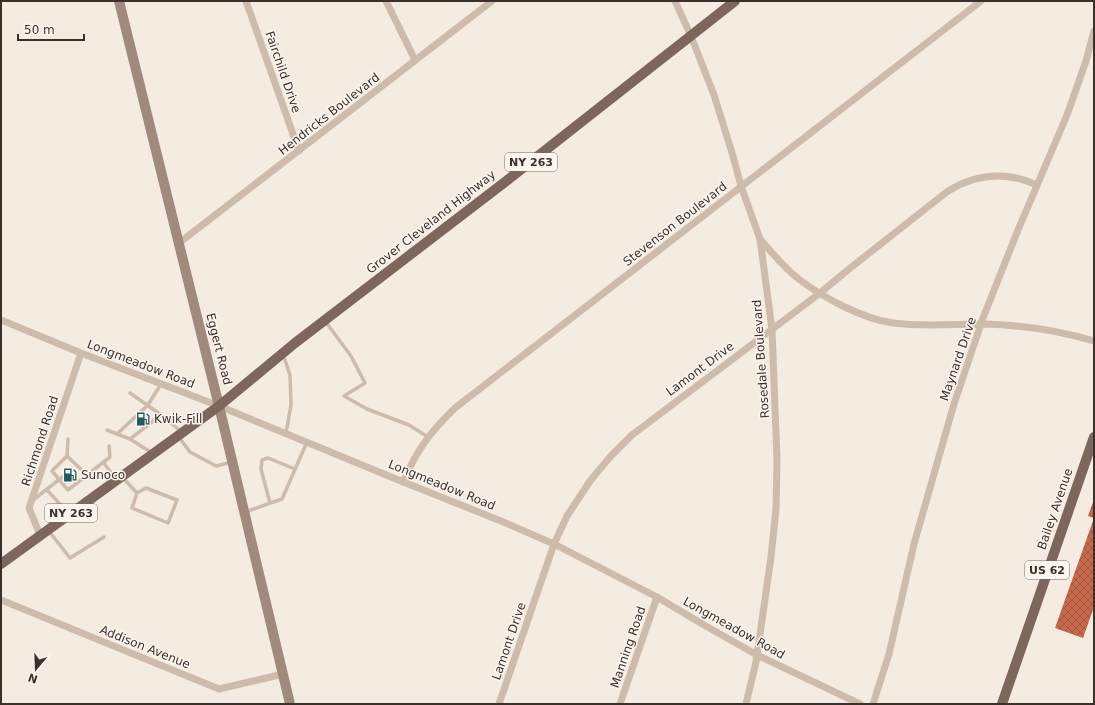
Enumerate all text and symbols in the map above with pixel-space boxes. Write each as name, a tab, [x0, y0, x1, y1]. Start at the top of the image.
scale bar	[18, 16, 84, 42]
text: 50 m	[24, 23, 55, 37]
street label: Fairchild Drive	[262, 29, 304, 115]
street label: Hendricks Boulevard	[276, 70, 382, 158]
road number: NY 263	[505, 153, 557, 171]
street label: Grover Cleveland Highway	[364, 167, 498, 277]
street label: Stevenson Boulevard	[620, 179, 730, 269]
street label: Rosedale Boulevard	[750, 299, 772, 419]
street label: Eggert Road	[203, 312, 235, 386]
street label: Maynard Drive	[937, 315, 979, 403]
street label: Longmeadow Road	[85, 337, 197, 391]
street label: Lamont Drive	[663, 339, 737, 399]
street label: Richmond Road	[19, 394, 61, 488]
fuel station icon: Kwik-Fill	[135, 411, 151, 427]
place label: Kwik-Fill	[154, 412, 202, 426]
street label: Longmeadow Road	[386, 457, 498, 513]
street label: Bailey Avenue	[1035, 466, 1075, 552]
fuel station icon: Sunoco	[62, 467, 78, 483]
place label: Sunoco	[81, 468, 125, 482]
road number: NY 263	[45, 504, 97, 522]
road number: US 62	[1025, 561, 1069, 579]
street label: Longmeadow Road	[681, 594, 787, 662]
street label: Lamont Drive	[489, 600, 529, 682]
street label: Manning Road	[607, 604, 649, 690]
street label: Addison Avenue	[98, 622, 192, 672]
north arrow	[16, 649, 56, 689]
text: N	[26, 670, 39, 686]

